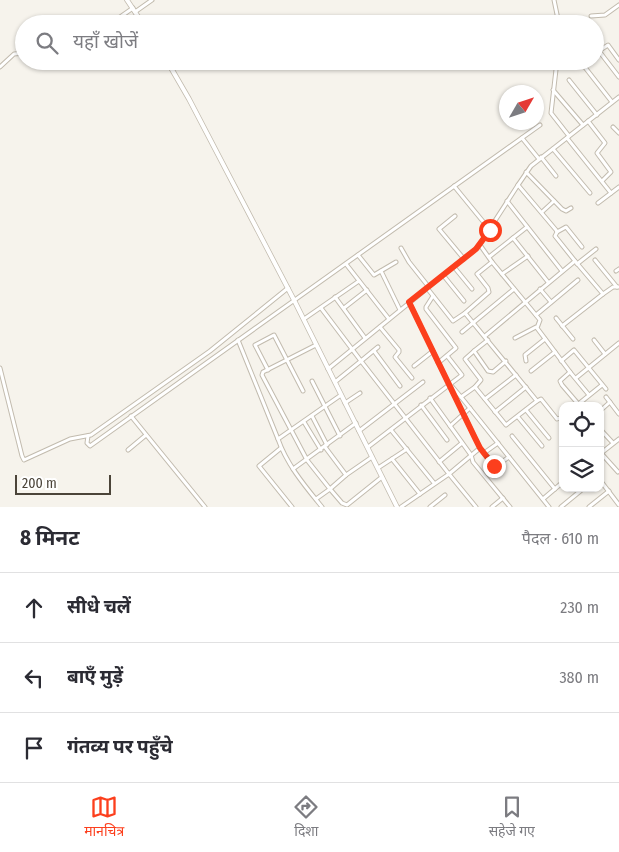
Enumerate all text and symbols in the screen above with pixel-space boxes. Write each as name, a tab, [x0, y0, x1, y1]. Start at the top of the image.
search box	[15, 15, 604, 70]
icon: search	[33, 29, 61, 57]
text: यहाँ खोजें	[73, 30, 138, 53]
north arrow	[499, 85, 544, 130]
route start	[479, 219, 502, 242]
map controls	[559, 402, 604, 492]
button: locate	[559, 402, 604, 447]
button: layers	[559, 447, 604, 492]
route end	[483, 455, 506, 478]
scale bar	[15, 472, 111, 495]
text: 200 m	[22, 475, 57, 492]
text: 8 मिनट	[20, 525, 80, 551]
text: पैदल · 610 m	[522, 529, 599, 548]
icon: ahead	[20, 594, 48, 622]
text: सीधे चलें	[67, 595, 131, 618]
text: 230 m	[560, 598, 599, 617]
icon: left	[20, 664, 48, 692]
text: बाएँ मुड़ें	[67, 665, 123, 688]
text: 380 m	[559, 668, 599, 687]
icon: arrive	[20, 734, 48, 762]
text: गंतव्य पर पहुँचे	[67, 735, 173, 758]
tab: मानचित्र	[84, 793, 124, 842]
tab: दिशा	[292, 793, 320, 842]
tab: सहेजे गए	[489, 793, 535, 842]

